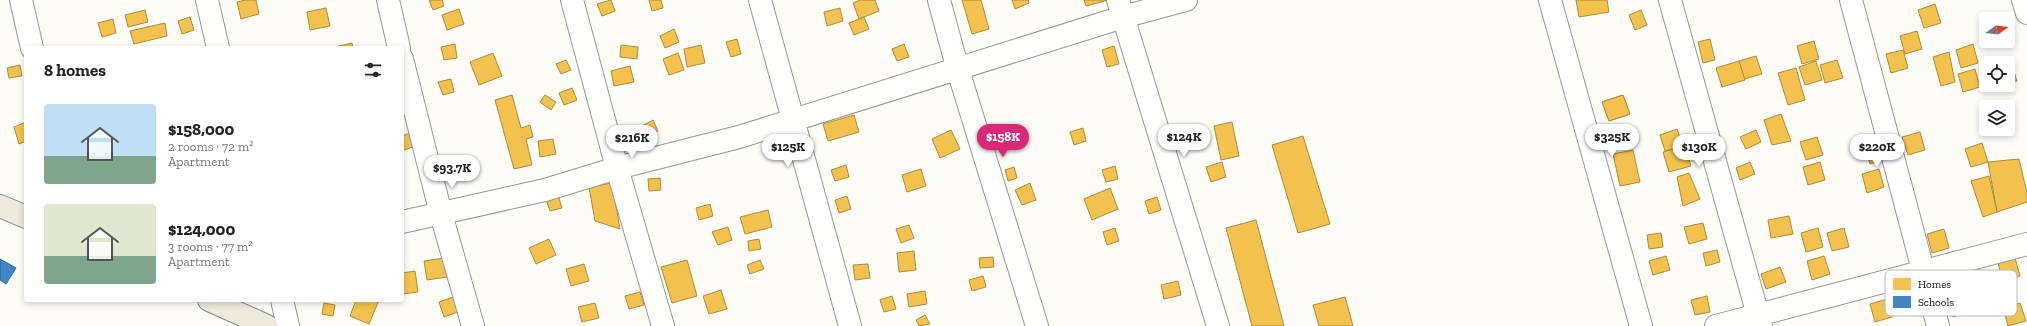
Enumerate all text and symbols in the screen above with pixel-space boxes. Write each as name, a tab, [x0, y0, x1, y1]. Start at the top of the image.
north arrow	[1979, 12, 2015, 48]
map controls	[1979, 12, 2015, 136]
button: locate	[1979, 56, 2015, 92]
icon: filters	[362, 59, 384, 81]
text: 8 homes	[44, 60, 106, 80]
button: layers	[1979, 100, 2015, 136]
text: $158,000	[168, 119, 234, 139]
icon: home	[76, 120, 124, 168]
pin: $158K	[975, 124, 1031, 158]
pin: $124K	[1156, 124, 1212, 158]
pin: $325K	[1584, 124, 1640, 158]
pin: $216K	[604, 125, 660, 159]
text: $158K	[986, 129, 1020, 144]
text: $124K	[1167, 129, 1201, 144]
text: $325K	[1594, 129, 1630, 144]
text: $216K	[615, 130, 649, 145]
pin: $125K	[760, 134, 816, 168]
pin: $130K	[1671, 134, 1727, 168]
pin: $220K	[1849, 134, 1905, 168]
text: 2 rooms · 72 m²	[168, 139, 254, 154]
text: $125K	[771, 139, 805, 154]
text: $130K	[1682, 139, 1716, 154]
text: $220K	[1859, 139, 1895, 154]
text: Apartment	[168, 154, 230, 169]
pin: $93.7K	[419, 155, 485, 189]
text: $93.7K	[433, 160, 471, 175]
text: $124,000	[168, 219, 235, 239]
icon: home	[76, 220, 124, 268]
text: 3 rooms · 77 m²	[168, 239, 253, 254]
text: Apartment	[168, 254, 230, 269]
legend	[1885, 270, 2017, 316]
text: Homes	[1918, 278, 1951, 291]
text: Schools	[1918, 296, 1954, 309]

